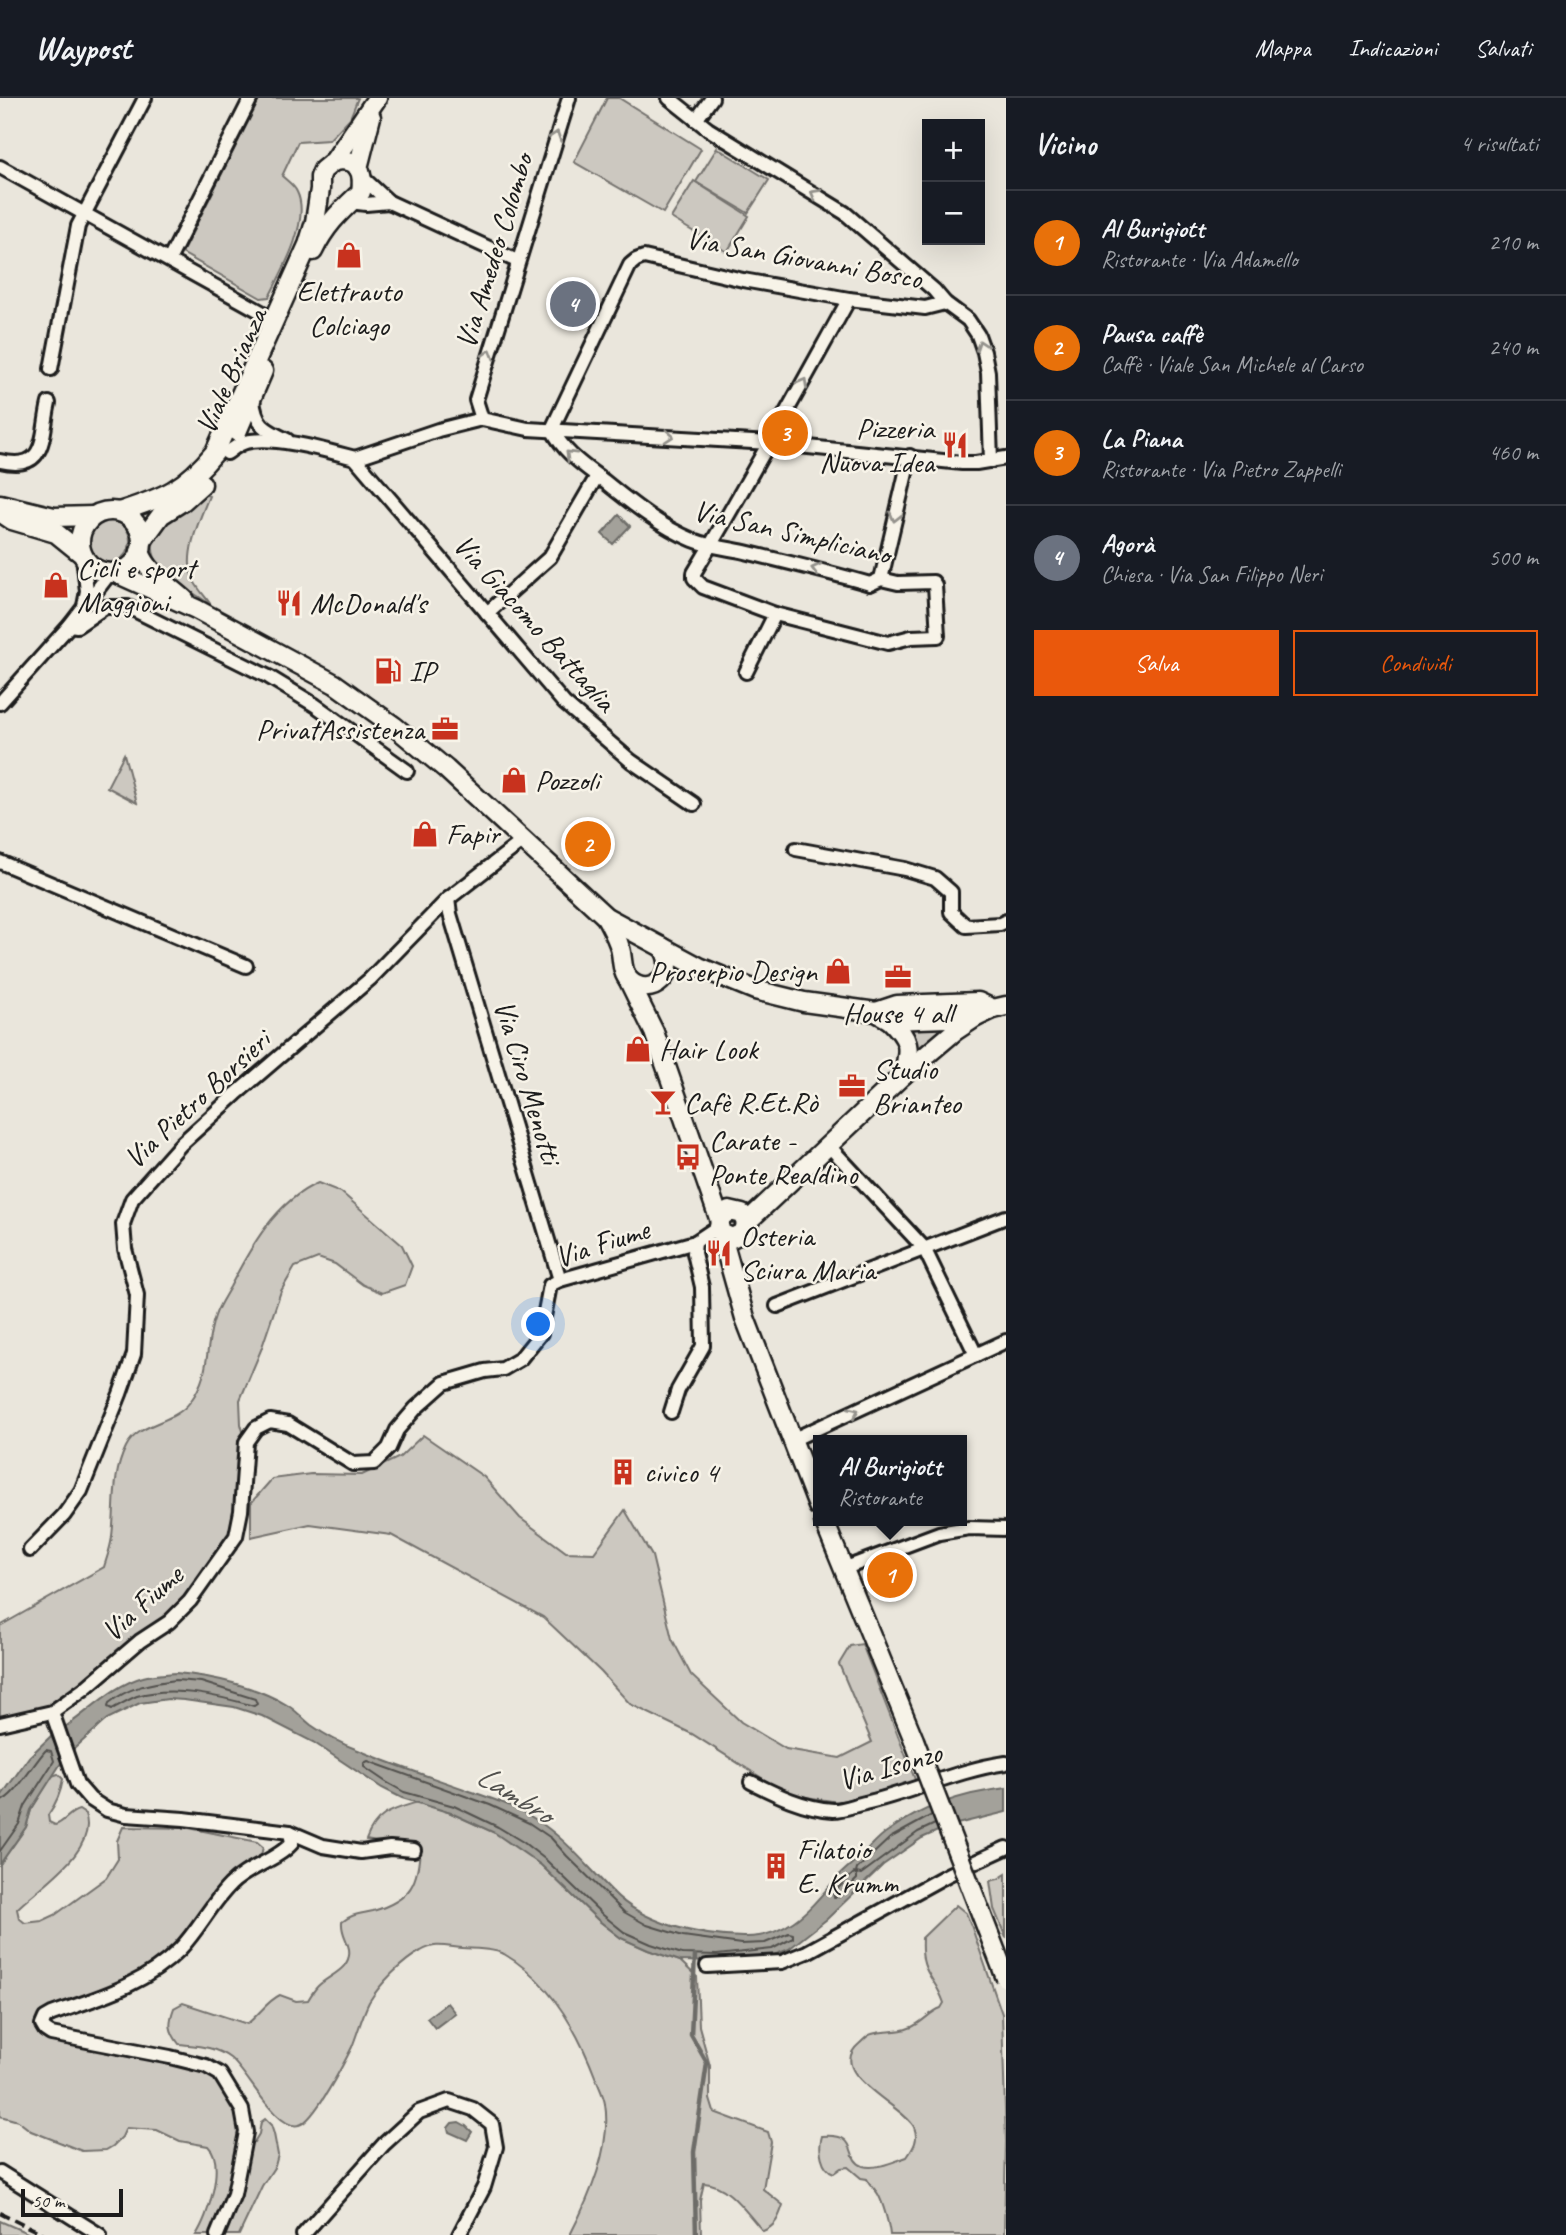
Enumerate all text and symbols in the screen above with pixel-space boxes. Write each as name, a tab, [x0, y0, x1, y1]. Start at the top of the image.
text: Waypost	[35, 27, 131, 69]
text: Mappa	[1255, 33, 1311, 63]
text: Indicazioni	[1349, 33, 1437, 63]
text: Salvati	[1475, 33, 1531, 63]
map controls	[922, 119, 985, 245]
button: +	[922, 119, 985, 182]
text: Vicino	[1034, 125, 1096, 163]
text: 4 risultati	[1460, 129, 1538, 158]
one-way arrow	[548, 131, 563, 143]
street label: Via Amedeo Colombo	[446, 146, 543, 353]
button: −	[922, 182, 985, 245]
one-way arrow	[810, 189, 822, 202]
text: Al Burigiott	[1101, 212, 1204, 245]
street label: Via San Giovanni Bosco	[683, 219, 926, 298]
text: 1	[1052, 228, 1062, 257]
text: 210 m	[1489, 228, 1538, 257]
shop icon: Elettrauto Colciago	[334, 240, 364, 270]
text: Ristorante · Via Adamello	[1101, 245, 1298, 274]
place label: Elettrauto Colciago	[297, 272, 403, 344]
pin: 4	[550, 278, 596, 330]
street label: Viale Brianza	[186, 300, 277, 440]
text: Pausa caffè	[1101, 317, 1202, 350]
text: 2	[1052, 333, 1062, 362]
text: 240 m	[1489, 333, 1538, 362]
one-way arrow	[975, 339, 989, 351]
one-way arrow	[481, 348, 496, 360]
text: Caffè · Viale San Michele al Carso	[1101, 350, 1363, 379]
one-way arrow	[795, 378, 808, 390]
pin: 3	[762, 407, 808, 459]
place label: Pizzeria Nuova Idea	[819, 409, 936, 481]
text: La Piana	[1101, 422, 1182, 455]
one-way arrow	[664, 429, 675, 444]
restaurant icon: Pizzeria Nuova Idea	[940, 430, 970, 460]
text: 3	[1052, 438, 1062, 467]
text: 460 m	[1489, 438, 1538, 467]
one-way arrow	[566, 450, 579, 463]
text: Ristorante · Via Pietro Zappelli	[1101, 455, 1341, 484]
street label: Via San Simpliciano	[690, 491, 897, 574]
one-way arrow	[889, 511, 904, 523]
street label: Via Giacomo Battaglia	[445, 526, 626, 721]
text: Agorà	[1101, 527, 1154, 560]
text: 4	[1052, 543, 1062, 572]
text: 500 m	[1489, 543, 1538, 572]
place label: Cicli e sport Maggioni	[77, 549, 199, 621]
text: Chiesa · Via San Filippo Neri	[1101, 560, 1322, 589]
one-way arrow	[810, 563, 822, 577]
shop icon: Cicli e sport Maggioni	[41, 570, 71, 600]
place label: McDonald's	[310, 584, 429, 622]
restaurant icon: McDonald's	[274, 588, 304, 618]
button: Salva	[1034, 630, 1279, 696]
button: Condividi	[1293, 630, 1538, 696]
place label: IP	[409, 652, 439, 690]
fuel station icon: IP	[373, 656, 403, 686]
place label: PrivatAssistenza	[256, 710, 426, 748]
office icon: PrivatAssistenza	[430, 714, 460, 744]
place label: Pozzoli	[535, 761, 602, 799]
shop icon: Pozzoli	[499, 765, 529, 795]
place label: Fapir	[446, 815, 502, 853]
pin: 2	[565, 818, 611, 870]
shop icon: Fapir	[410, 819, 440, 849]
place label: Proserpio Design	[649, 952, 818, 990]
shop icon: Proserpio Design	[823, 956, 853, 986]
office icon: House 4 all	[883, 962, 913, 992]
place label: House 4 all	[843, 994, 958, 1032]
street label: Via Ciro Menotti	[485, 995, 572, 1172]
street label: Via Pietro Borsieri	[116, 1019, 281, 1177]
place label: Hair Look	[659, 1030, 760, 1068]
shop icon: Hair Look	[623, 1034, 653, 1064]
place label: Studio Brianteo	[873, 1050, 962, 1122]
office icon: Studio Brianteo	[837, 1071, 867, 1101]
place label: Cafè R.Et.Rò	[684, 1083, 819, 1121]
bar icon: Cafè R.Et.Rò	[648, 1087, 678, 1117]
place label: Carate - Ponte Realdino	[709, 1121, 859, 1193]
bus stop icon: Carate - Ponte Realdino	[673, 1142, 703, 1172]
street label: Via Fiume	[550, 1209, 656, 1276]
place label: Osteria Sciura Maria	[740, 1217, 878, 1289]
restaurant icon: Osteria Sciura Maria	[704, 1238, 734, 1268]
your location	[521, 1307, 555, 1341]
one-way arrow	[847, 1406, 859, 1420]
popup	[813, 1435, 967, 1526]
text: Al Burigiott	[838, 1450, 942, 1483]
place label: civico 4	[644, 1453, 721, 1491]
building icon: civico 4	[608, 1457, 638, 1487]
text: Ristorante	[838, 1483, 922, 1512]
pin: 1	[867, 1549, 913, 1601]
street label: Via Fiume	[93, 1555, 192, 1650]
street label: Via Isonzo	[834, 1733, 947, 1799]
water label: Lambro	[469, 1755, 566, 1836]
place label: Filatoio E. Krumm	[797, 1830, 899, 1902]
building icon: Filatoio E. Krumm	[761, 1851, 791, 1881]
scale bar	[21, 2186, 122, 2218]
text: 50 m	[32, 2189, 64, 2213]

